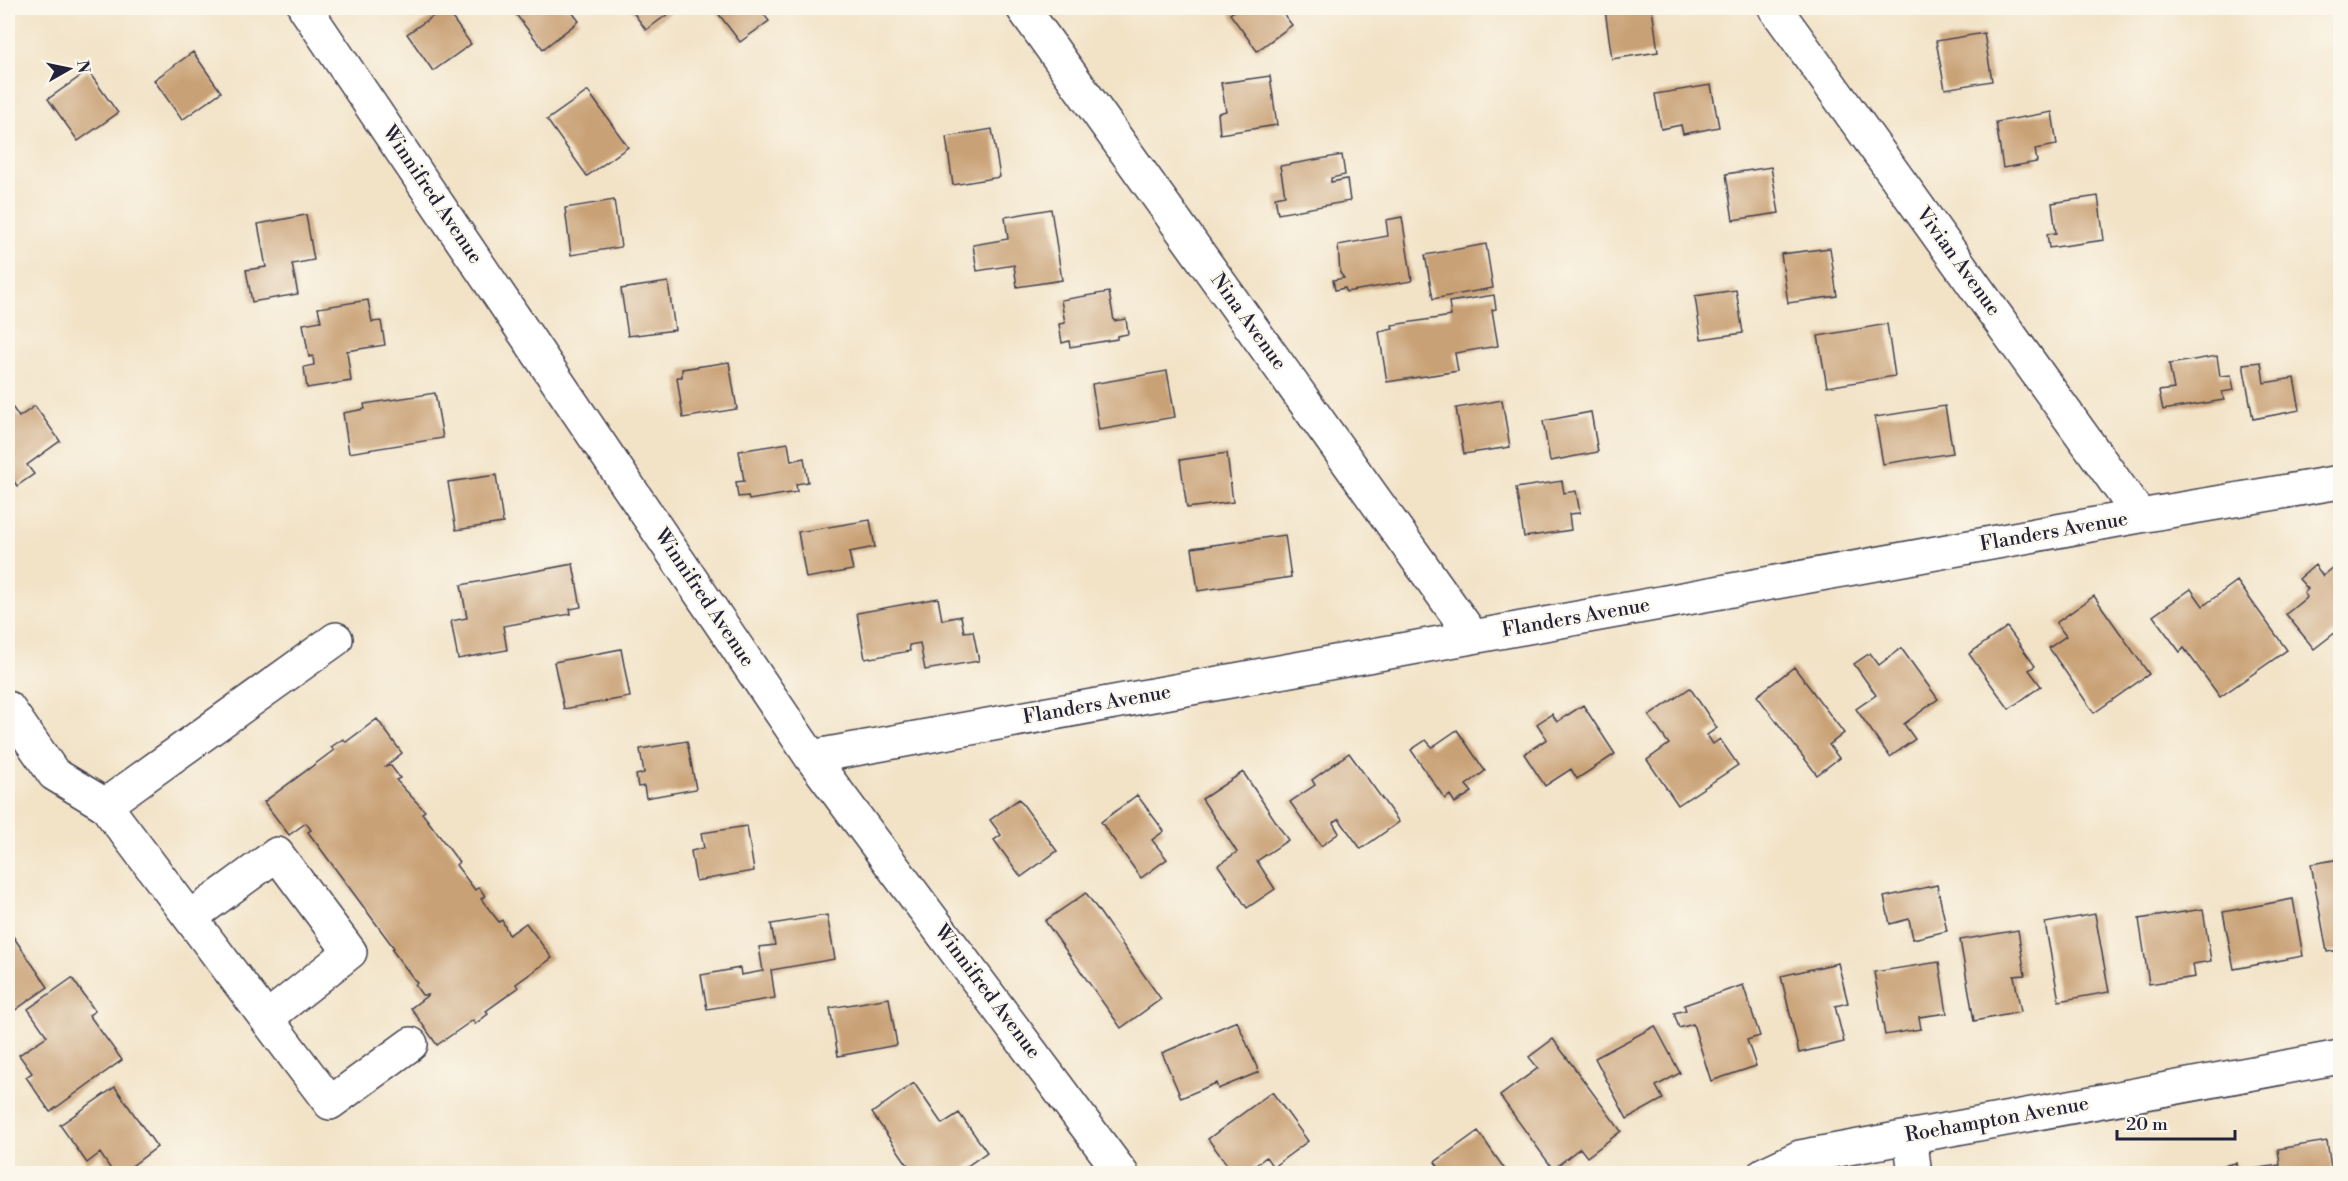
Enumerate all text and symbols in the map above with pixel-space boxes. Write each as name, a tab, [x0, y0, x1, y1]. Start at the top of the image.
north arrow	[39, 39, 99, 99]
text: N	[72, 59, 94, 75]
street label: Winnifred Avenue	[376, 120, 488, 269]
street label: Vivian Avenue	[1910, 202, 2006, 321]
street label: Nina Avenue	[1205, 269, 1291, 375]
street label: Flanders Avenue	[1978, 507, 2130, 557]
street label: Winnifred Avenue	[648, 523, 760, 672]
street label: Flanders Avenue	[1500, 593, 1652, 643]
street label: Flanders Avenue	[1021, 680, 1173, 730]
street label: Winnifred Avenue	[928, 919, 1046, 1064]
street label: Roehampton Avenue	[1903, 1092, 2091, 1148]
scale bar	[2117, 1103, 2236, 1141]
text: 20 m	[2126, 1113, 2168, 1136]

